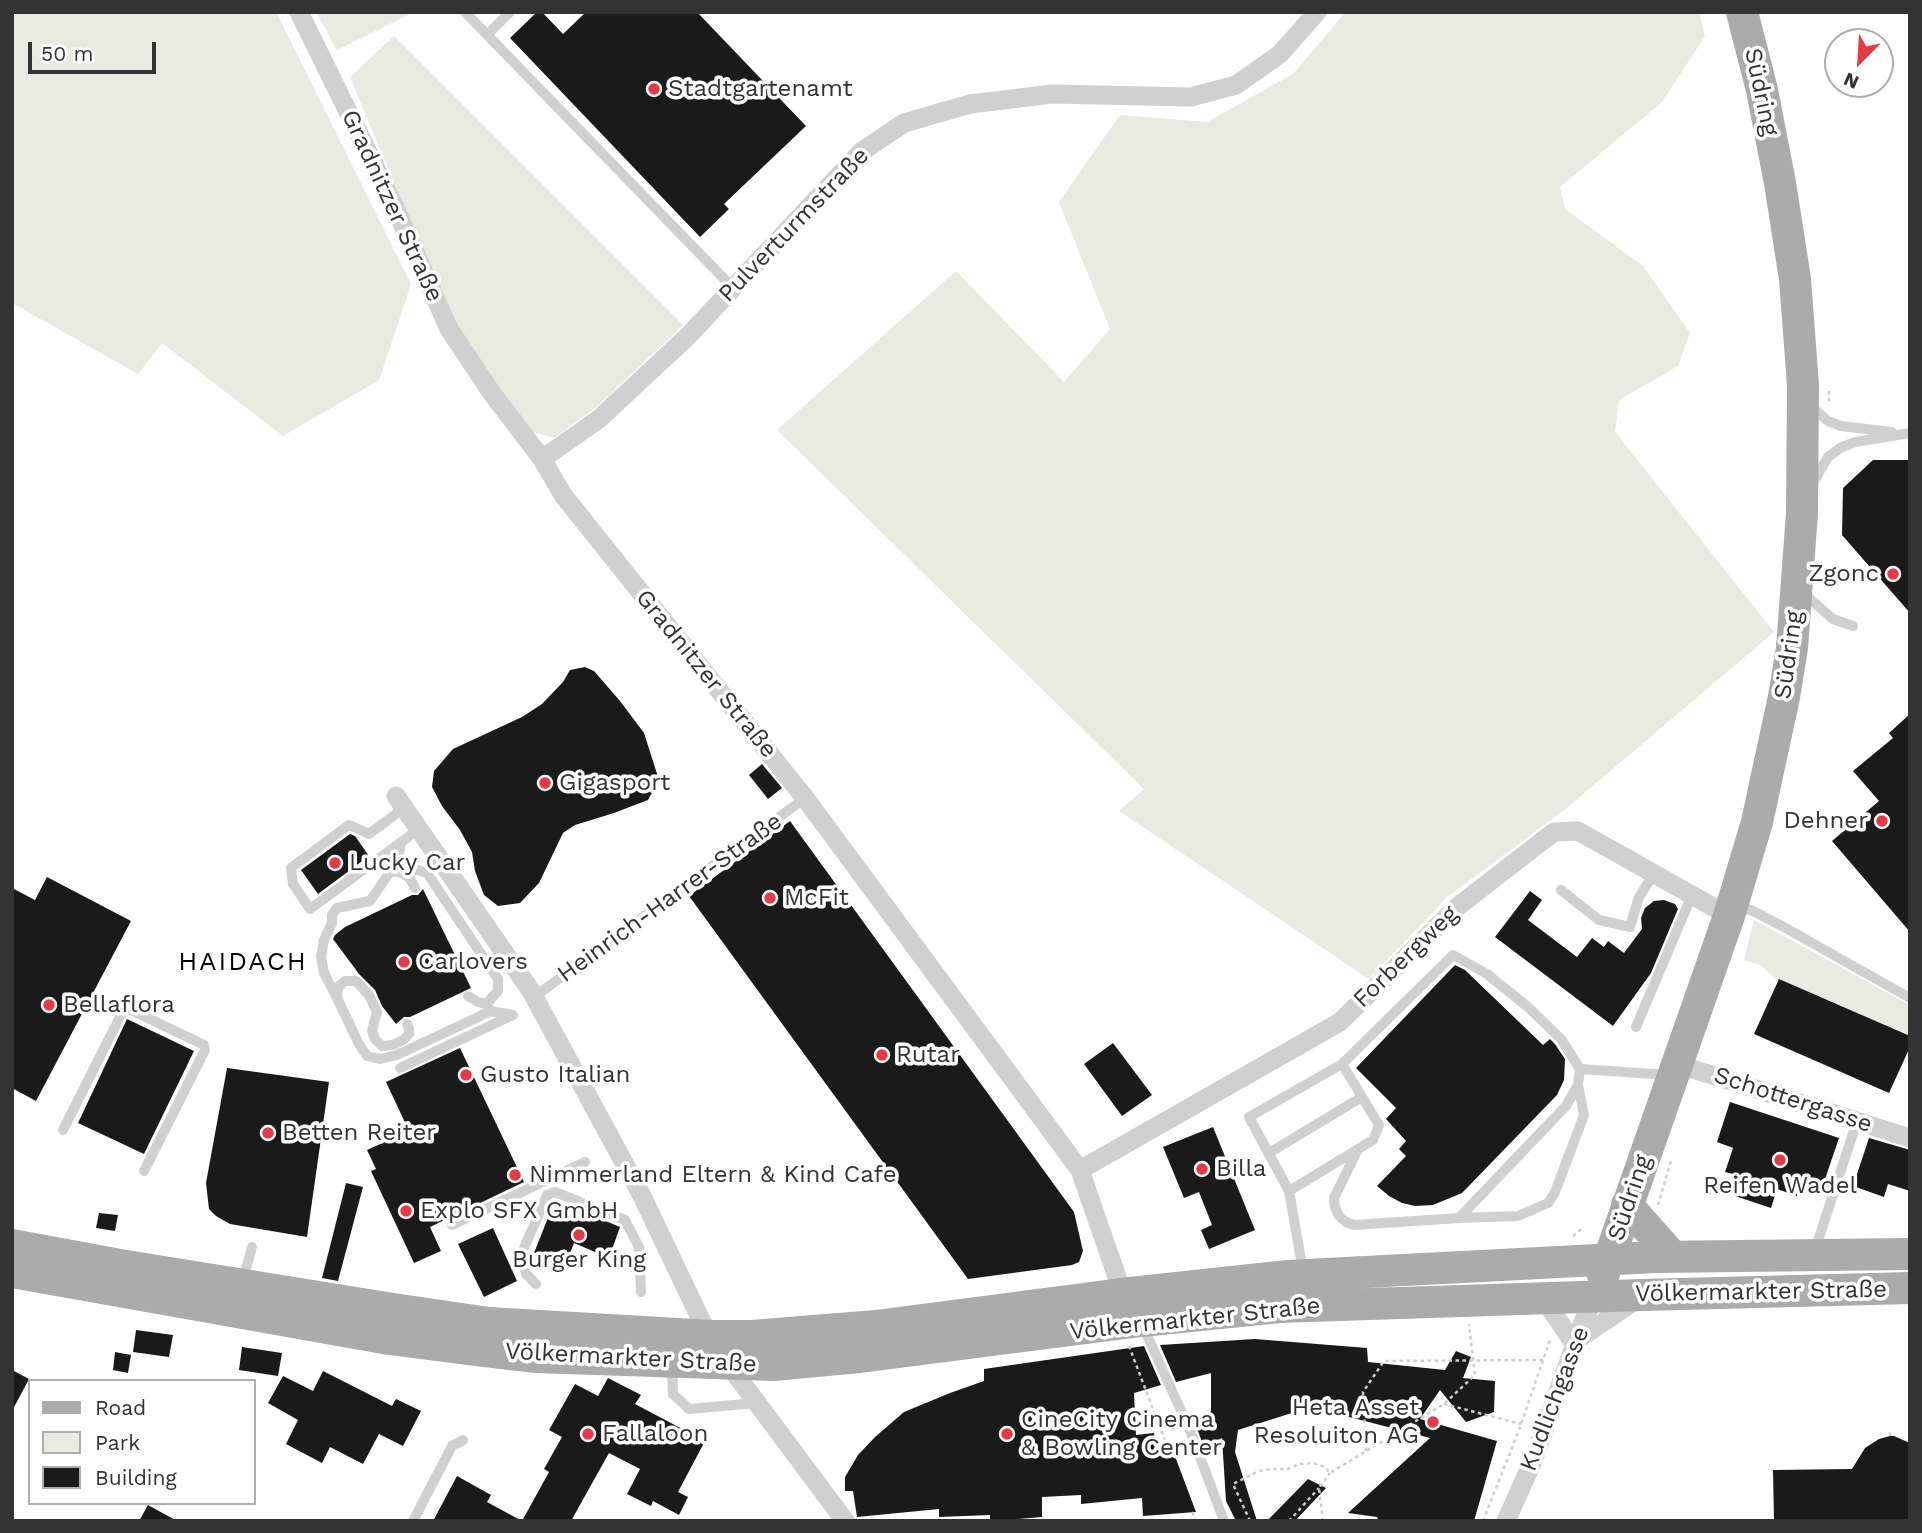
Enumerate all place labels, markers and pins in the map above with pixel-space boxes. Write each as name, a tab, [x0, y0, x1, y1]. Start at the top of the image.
place label: Stadtgartenamt	[668, 75, 853, 103]
marker: Stadtgartenamt	[646, 81, 662, 97]
place label: Zgonc	[1809, 560, 1879, 588]
marker: Zgonc	[1885, 566, 1901, 582]
place label: Gigasport	[559, 769, 670, 797]
marker: Gigasport	[537, 775, 553, 791]
place label: Dehner	[1783, 807, 1868, 835]
marker: Dehner	[1874, 813, 1890, 829]
place label: Lucky Car	[349, 849, 465, 877]
marker: Lucky Car	[327, 855, 343, 871]
place label: McFit	[784, 884, 849, 912]
marker: McFit	[762, 890, 778, 906]
place label: Carlovers	[418, 948, 528, 976]
marker: Carlovers	[396, 954, 412, 970]
place label: Bellaflora	[63, 991, 175, 1019]
marker: Bellaflora	[41, 997, 57, 1013]
place label: Rutar	[896, 1041, 960, 1069]
marker: Rutar	[874, 1047, 890, 1063]
place label: Gusto Italian	[480, 1061, 630, 1089]
marker: Gusto Italian	[458, 1067, 474, 1083]
place label: Betten Reiter	[282, 1119, 436, 1147]
marker: Betten Reiter	[260, 1125, 276, 1141]
marker: Reifen Wadel	[1772, 1152, 1788, 1168]
place label: Billa	[1216, 1155, 1266, 1183]
place label: Nimmerland Eltern & Kind Cafe	[529, 1161, 897, 1189]
marker: Billa	[1194, 1161, 1210, 1177]
marker: Nimmerland Eltern & Kind Cafe	[507, 1167, 523, 1183]
place label: Reifen Wadel	[1703, 1172, 1857, 1200]
place label: Explo SFX GmbH	[420, 1197, 618, 1225]
marker: Explo SFX GmbH	[398, 1203, 414, 1219]
marker: Burger King	[571, 1227, 587, 1243]
place label: Burger King	[512, 1246, 646, 1274]
place label: Heta Asset Resoluiton AG	[1254, 1394, 1419, 1450]
place label: CineCity Cinema & Bowling Center	[1021, 1406, 1222, 1462]
marker: Heta Asset Resoluiton AG	[1425, 1414, 1441, 1430]
place label: Fallaloon	[602, 1420, 708, 1448]
marker: Fallaloon	[580, 1426, 596, 1442]
marker: CineCity Cinema & Bowling Center	[999, 1426, 1015, 1442]

